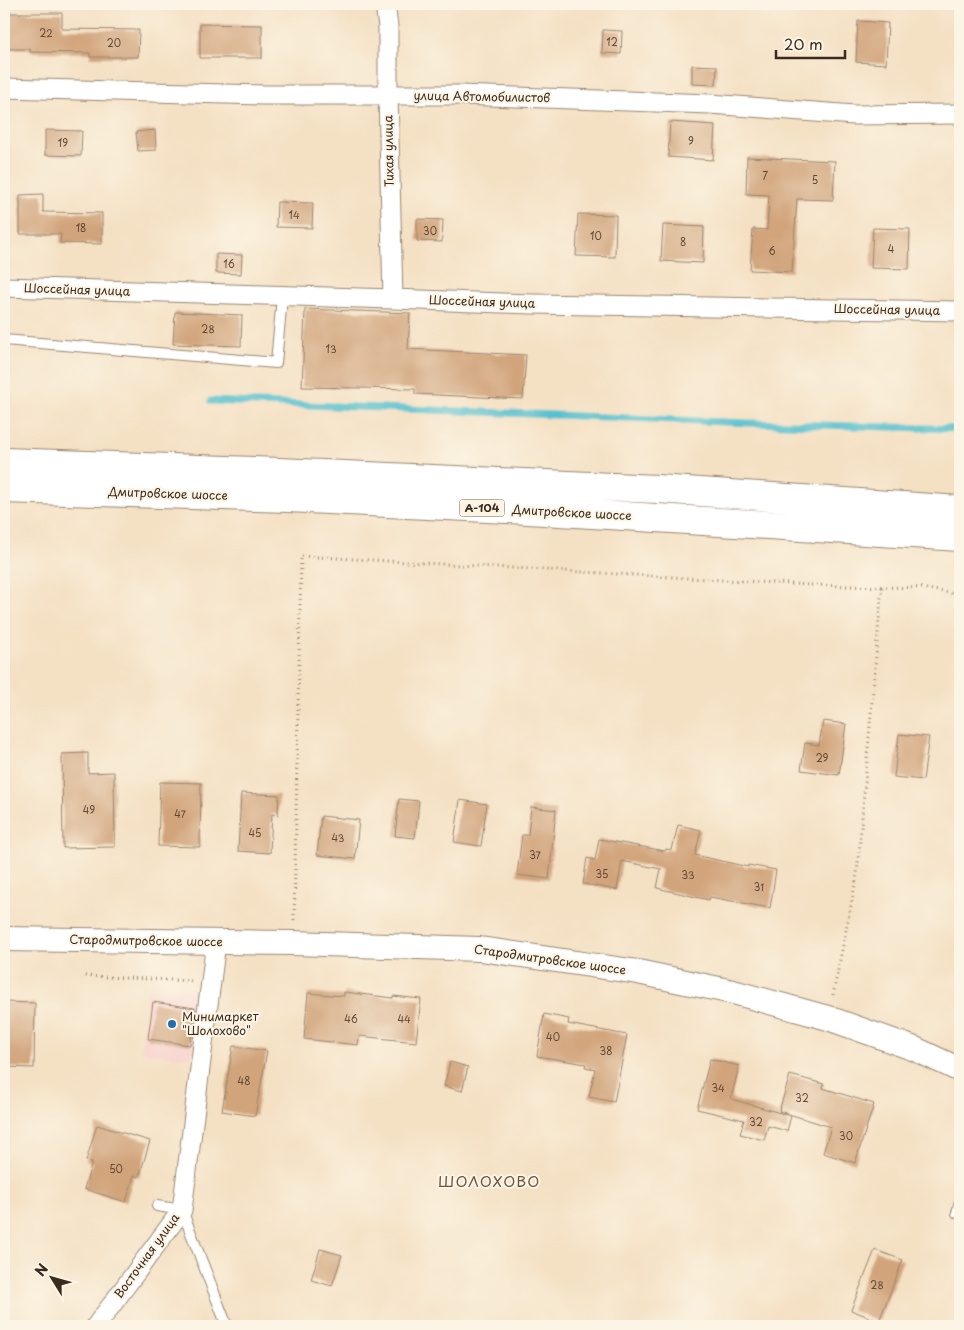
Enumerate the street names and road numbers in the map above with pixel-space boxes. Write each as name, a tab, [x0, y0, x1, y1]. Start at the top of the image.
street label: улица Автомобилистов	[414, 86, 551, 106]
street label: Тихая улица	[378, 114, 398, 187]
street label: Шоссейная улица	[24, 278, 131, 300]
street label: Шоссейная улица	[429, 290, 536, 312]
street label: Шоссейная улица	[834, 299, 941, 319]
street label: Дмитровское шоссе	[107, 482, 228, 504]
road number: А-104	[460, 499, 504, 516]
street label: Дмитровское шоссе	[511, 500, 632, 524]
street label: Стародмитровское шоссе	[69, 930, 223, 950]
street label: Стародмитровское шоссе	[473, 939, 627, 979]
street label: Восточная улица	[109, 1209, 184, 1302]

